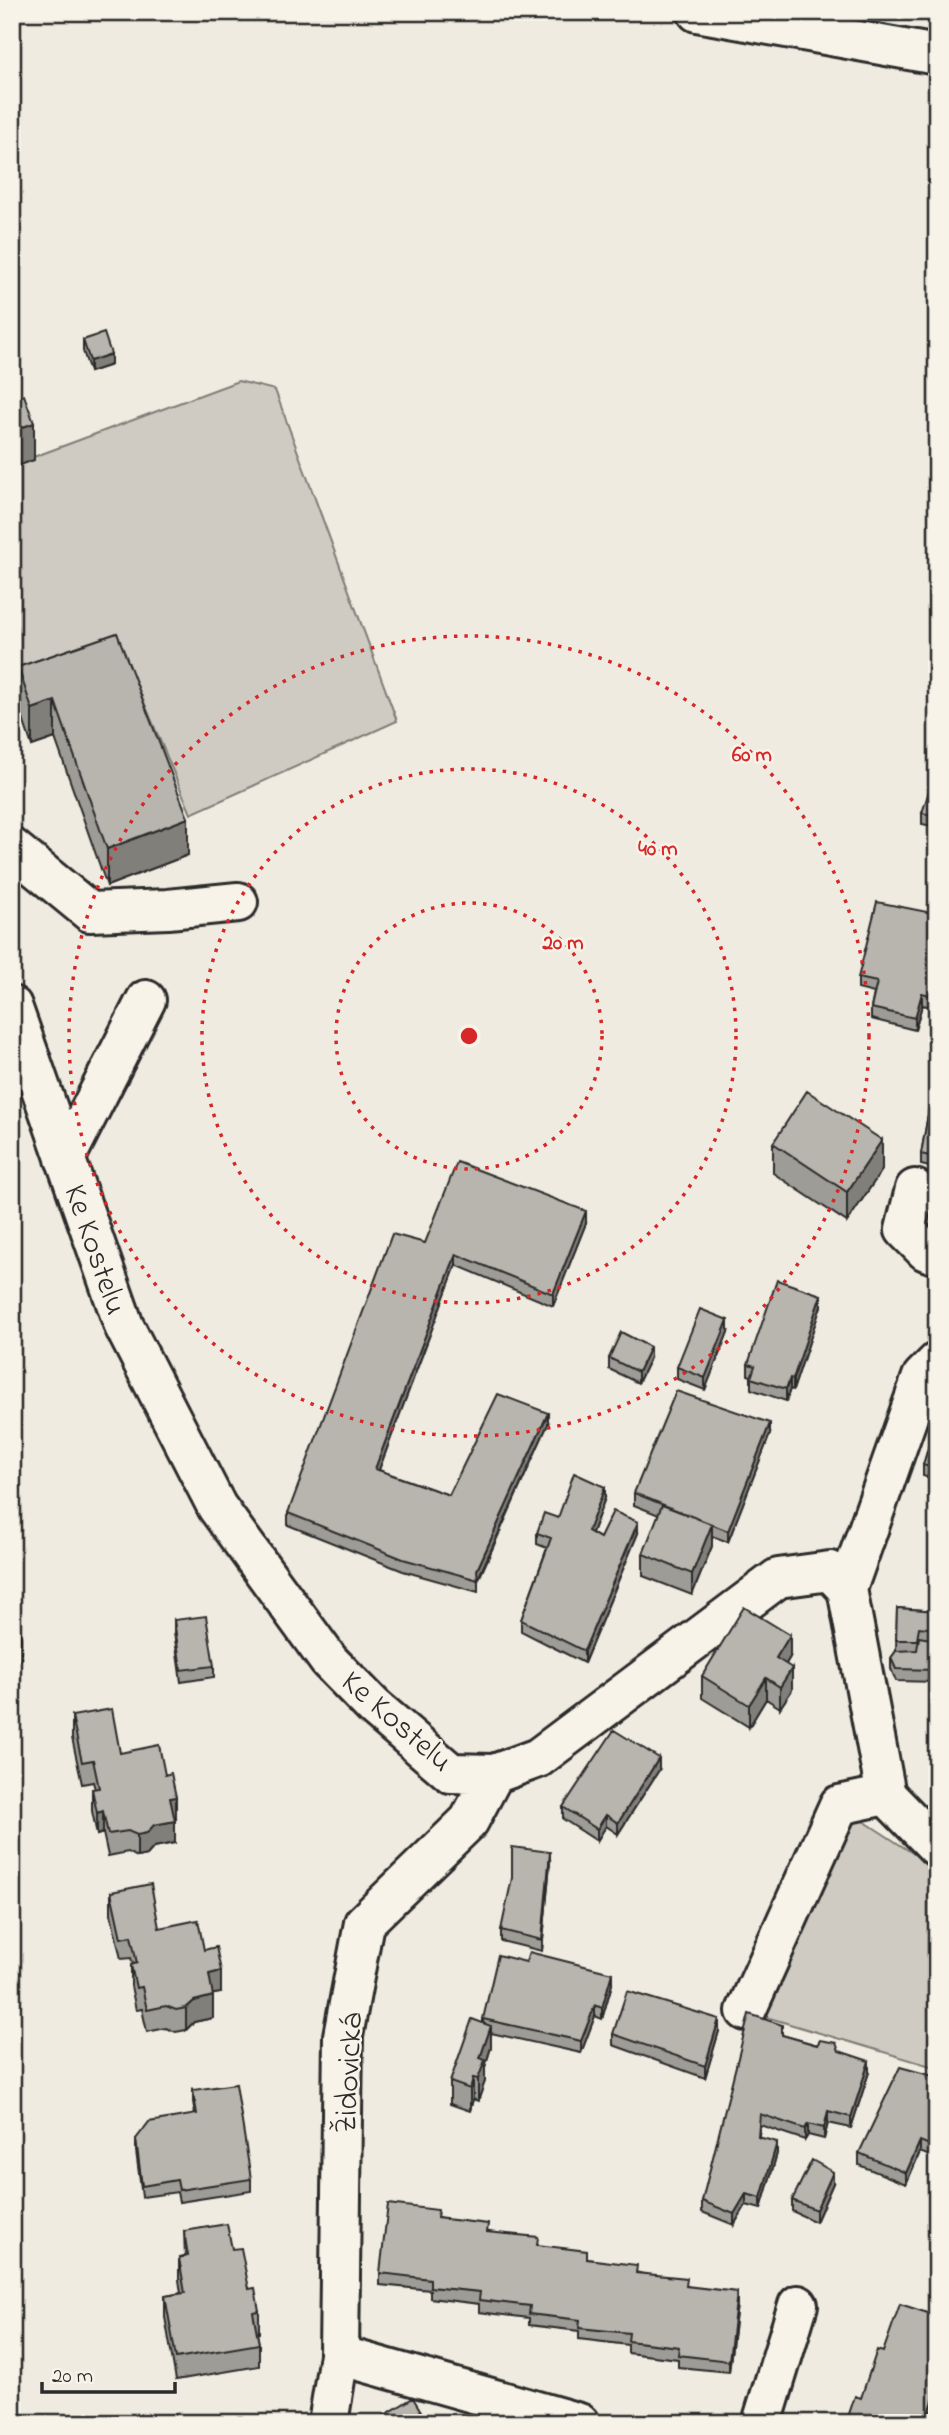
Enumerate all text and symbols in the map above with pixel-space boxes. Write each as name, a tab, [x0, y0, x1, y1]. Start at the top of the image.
text: 60 m	[732, 741, 772, 771]
text: 40 m	[638, 835, 678, 865]
text: 20 m	[541, 929, 584, 959]
centre of rings	[457, 1024, 481, 1048]
street label: Ke Kostelu	[49, 1179, 138, 1322]
street label: Ke Kostelu	[329, 1661, 462, 1785]
street label: Židovická	[324, 2011, 377, 2135]
scale bar	[42, 2351, 175, 2395]
text: 20 m	[52, 2362, 93, 2392]

